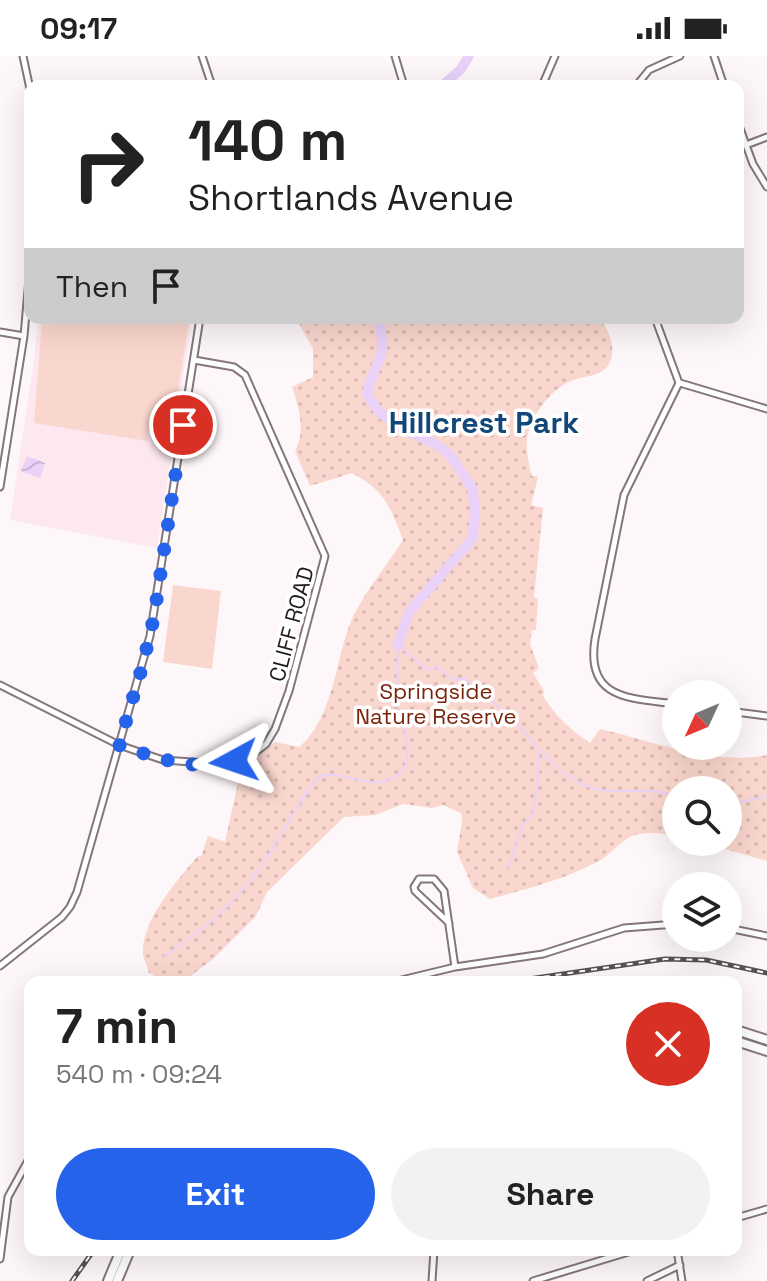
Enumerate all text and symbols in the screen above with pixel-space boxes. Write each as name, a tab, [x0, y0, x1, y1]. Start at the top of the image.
text: 09:17	[40, 9, 117, 48]
text: 140 m	[188, 105, 347, 176]
icon: right	[56, 112, 160, 216]
text: Shortlands Avenue	[188, 175, 514, 221]
icon: arrive	[144, 264, 188, 308]
text: Then	[56, 267, 128, 306]
pin	[149, 391, 217, 459]
icon: arrive	[161, 403, 205, 447]
district label: Hillcrest Park	[389, 403, 579, 442]
street label: CLIFF ROAD	[262, 564, 320, 684]
park label: Springside Nature Reserve	[356, 677, 516, 730]
north arrow	[662, 680, 742, 760]
map controls	[662, 680, 742, 952]
position arrow	[192, 719, 276, 803]
button: search	[662, 776, 742, 856]
button: layers	[662, 872, 742, 952]
text: 7 min	[56, 996, 178, 1057]
button: close	[626, 1002, 710, 1086]
text: 540 m · 09:24	[56, 1057, 222, 1091]
button: Exit	[56, 1148, 375, 1240]
button: Share	[391, 1148, 710, 1240]

